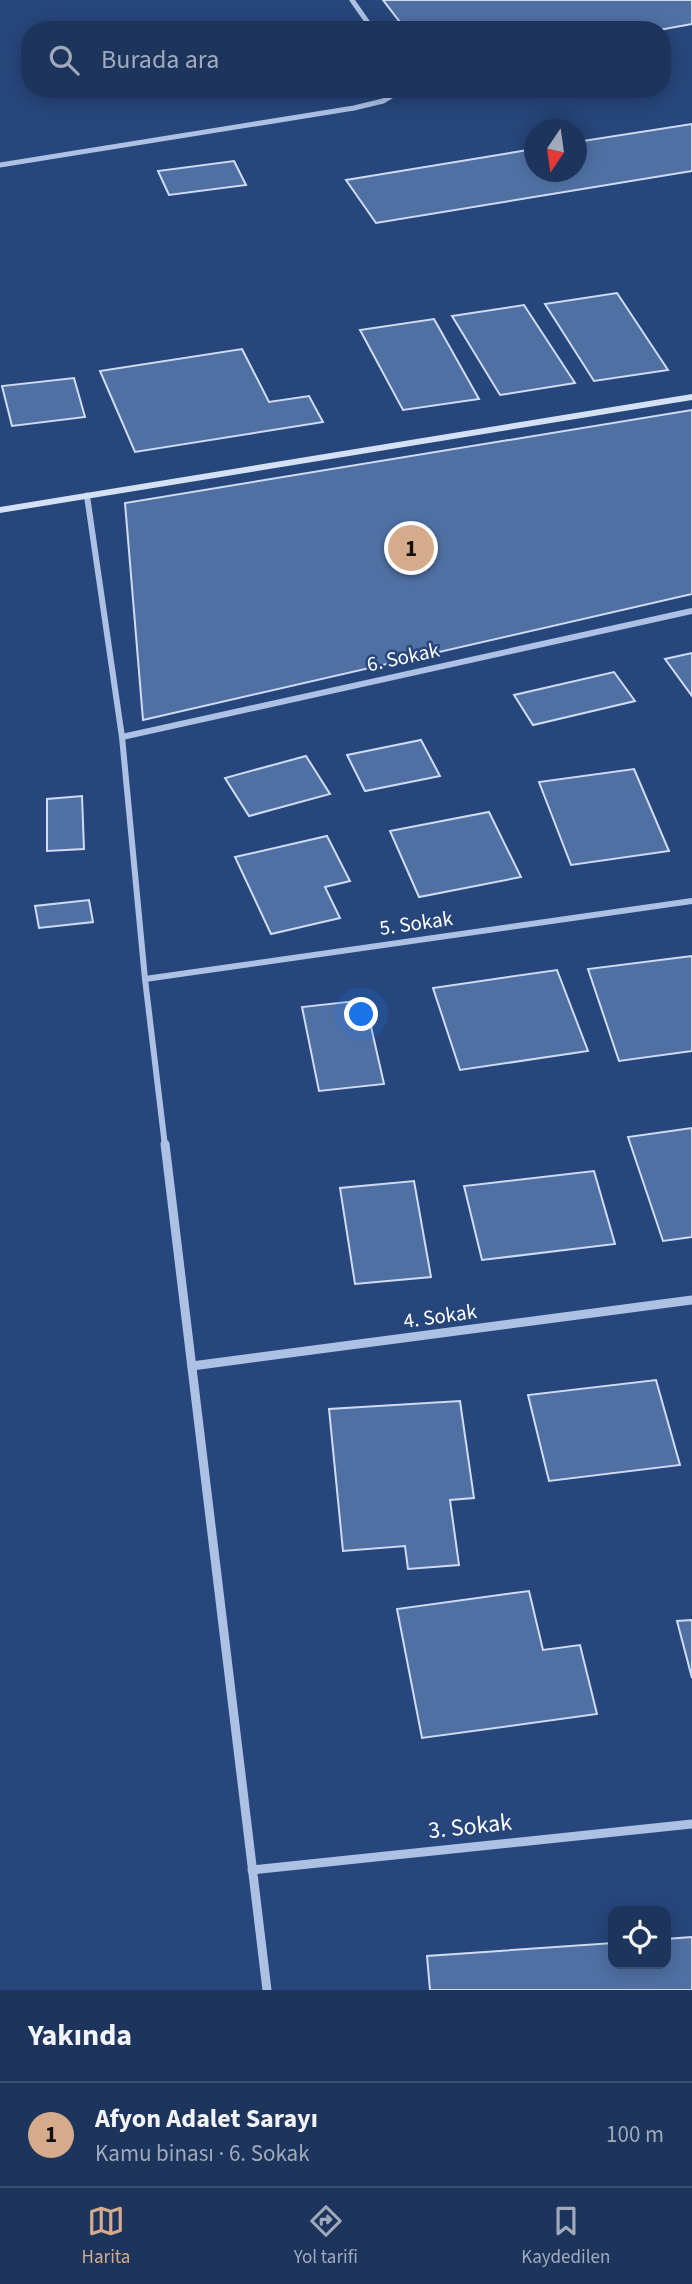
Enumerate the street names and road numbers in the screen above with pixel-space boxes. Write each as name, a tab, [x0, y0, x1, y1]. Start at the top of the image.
street label: 6. Sokak	[364, 635, 443, 679]
street label: 5. Sokak	[377, 903, 455, 943]
street label: 4. Sokak	[401, 1296, 479, 1336]
street label: 3. Sokak	[426, 1805, 514, 1848]

